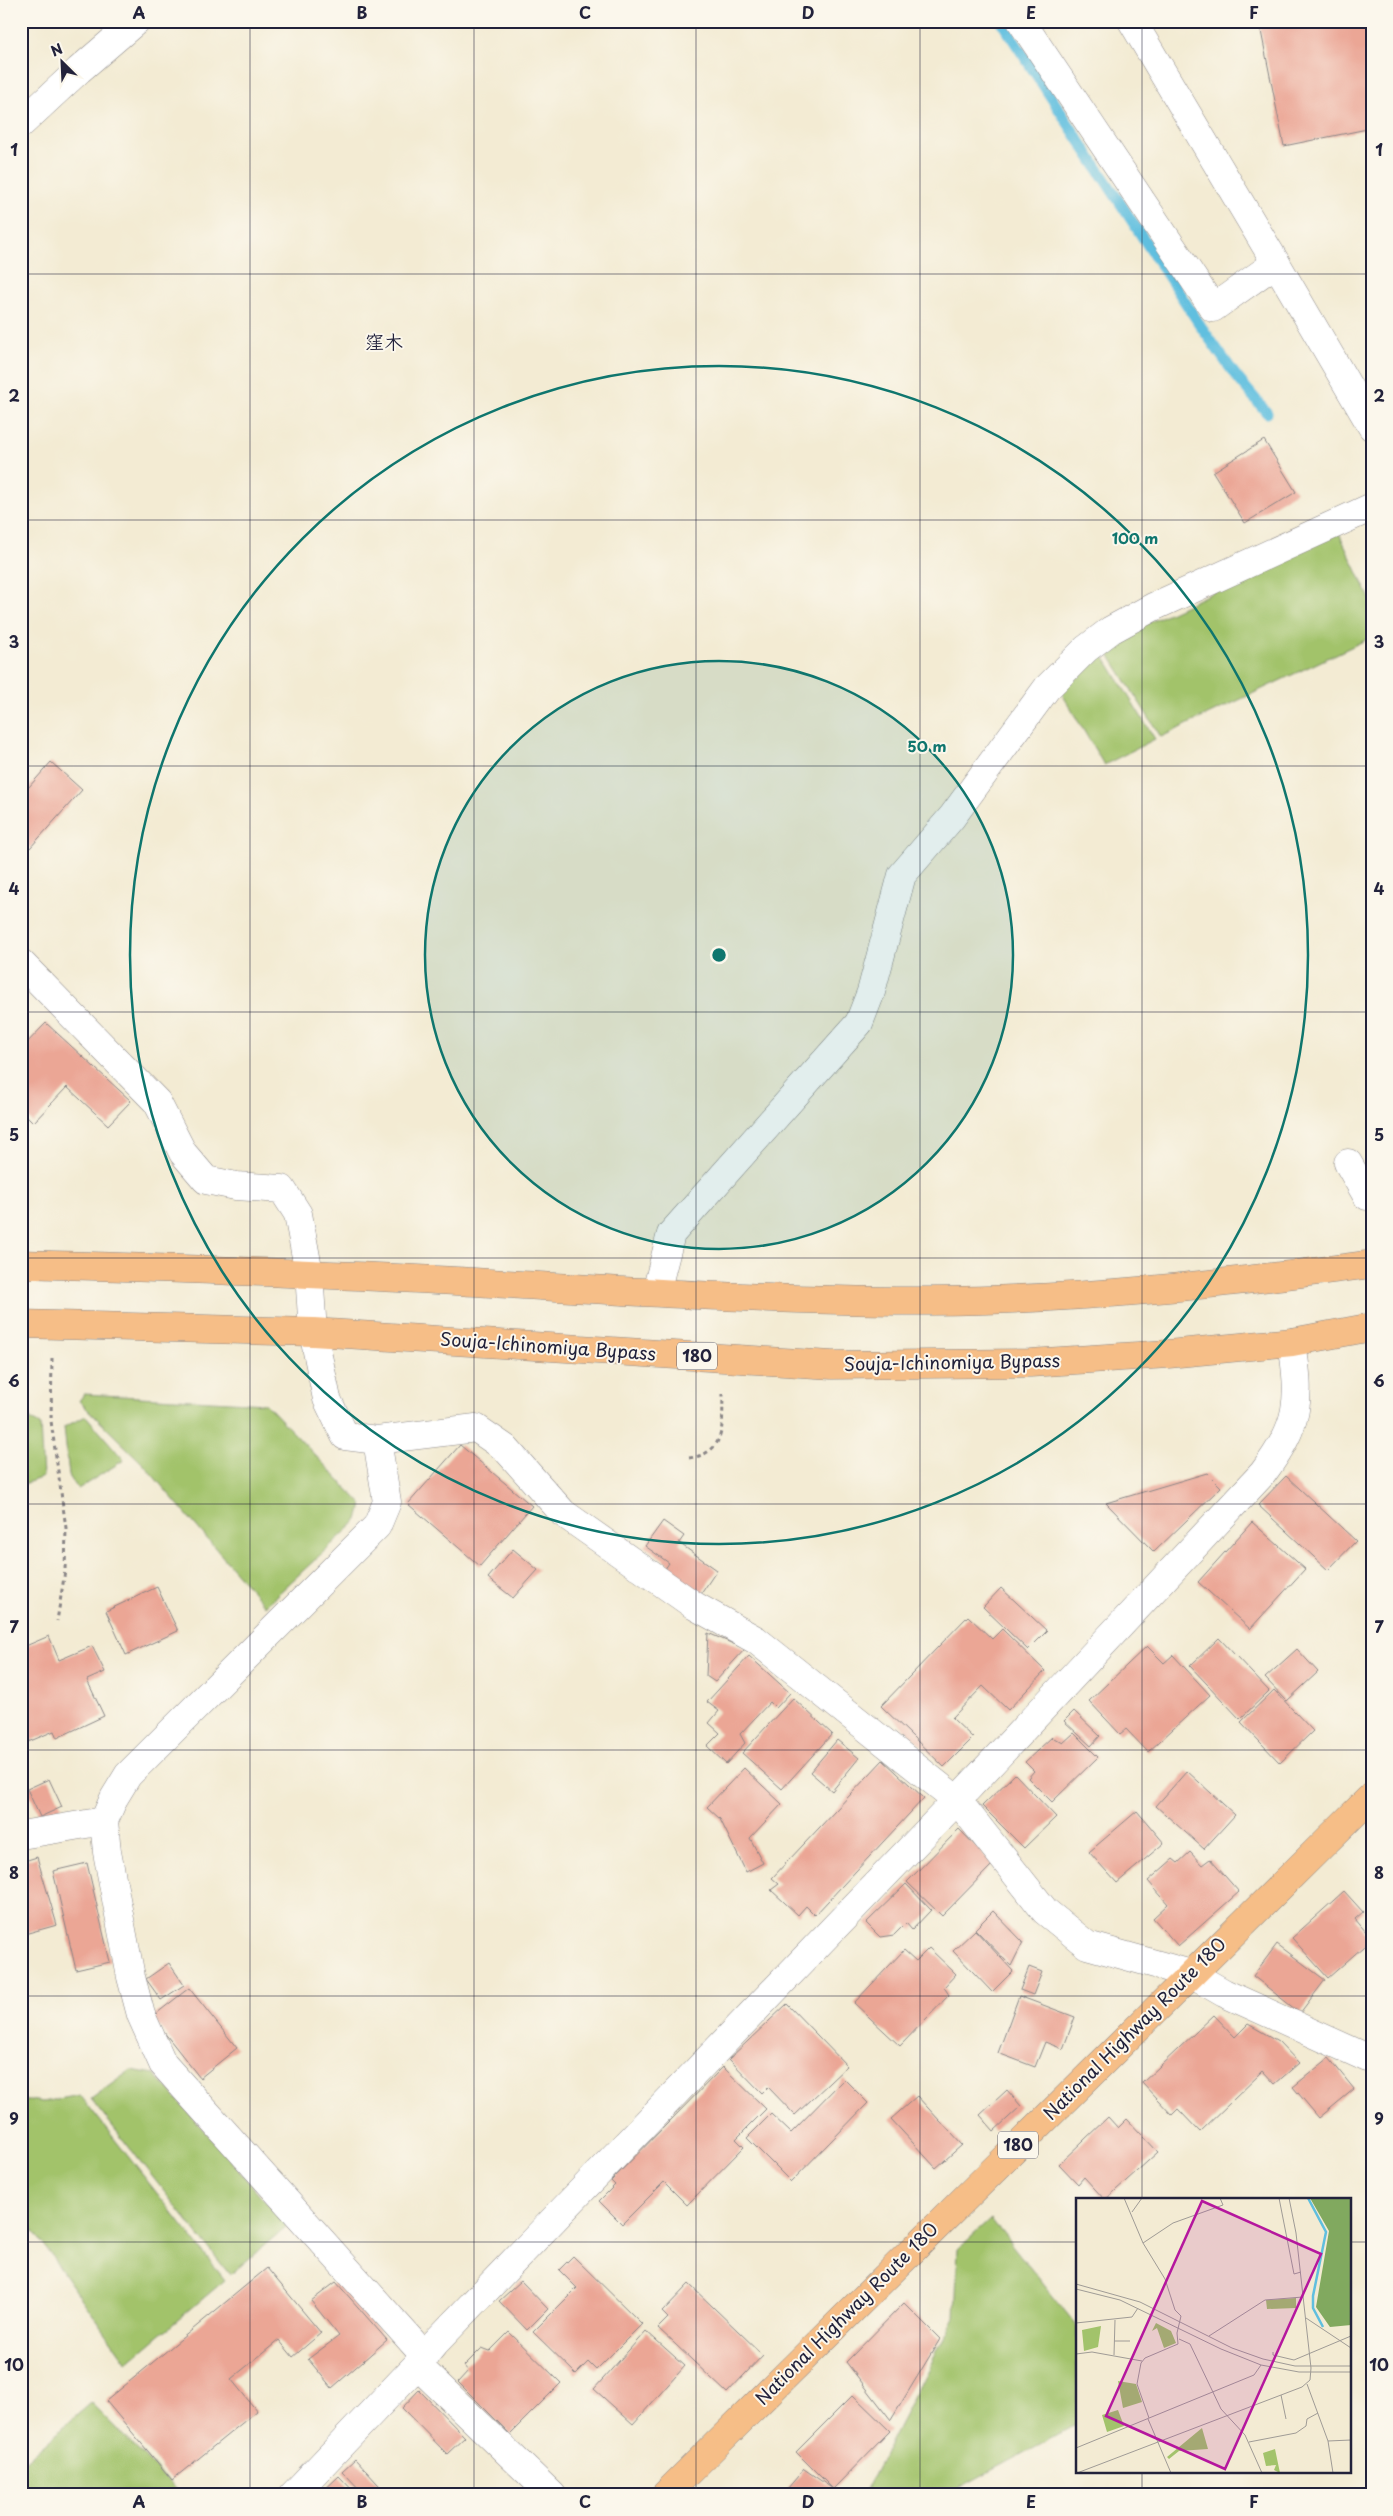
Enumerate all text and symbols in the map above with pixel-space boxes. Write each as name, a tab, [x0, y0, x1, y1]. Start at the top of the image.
text: A	[133, 0, 146, 24]
text: B	[357, 0, 368, 24]
text: C	[579, 0, 591, 24]
text: D	[802, 0, 814, 24]
text: E	[1026, 0, 1036, 24]
text: F	[1249, 0, 1259, 24]
north arrow	[38, 38, 88, 88]
text: N	[47, 38, 66, 62]
text: 1	[10, 137, 18, 161]
text: 1	[1375, 137, 1383, 161]
district label: 窪木	[365, 327, 403, 355]
text: 2	[8, 383, 20, 407]
text: 2	[1373, 383, 1385, 407]
text: 100 m	[1112, 526, 1158, 549]
text: 3	[9, 629, 19, 653]
text: 3	[1374, 629, 1384, 653]
text: 50 m	[908, 734, 946, 757]
text: 4	[9, 876, 20, 900]
text: 4	[1374, 876, 1385, 900]
centre of rings	[710, 946, 728, 964]
text: 5	[9, 1122, 19, 1146]
text: 5	[1374, 1122, 1384, 1146]
street label: Souja-Ichinomiya Bypass	[439, 1324, 657, 1367]
road number: 180	[677, 1342, 717, 1370]
street label: Souja-Ichinomiya Bypass	[844, 1346, 1060, 1377]
text: 6	[8, 1368, 20, 1392]
text: 6	[1373, 1368, 1385, 1392]
text: 7	[9, 1614, 19, 1638]
text: 7	[1374, 1614, 1384, 1638]
text: 8	[9, 1860, 19, 1884]
text: 8	[1374, 1860, 1384, 1884]
street label: National Highway Route 180	[1036, 1930, 1231, 2125]
text: 9	[9, 2106, 19, 2130]
text: 9	[1374, 2106, 1384, 2130]
road number: 180	[998, 2132, 1038, 2158]
inset map	[1076, 2198, 1350, 2474]
street label: National Highway Route 180	[748, 2215, 943, 2410]
text: 10	[4, 2352, 24, 2376]
text: 10	[1369, 2352, 1389, 2376]
text: A	[133, 2489, 146, 2513]
text: B	[357, 2489, 368, 2513]
text: C	[579, 2489, 591, 2513]
text: D	[802, 2489, 814, 2513]
text: E	[1026, 2489, 1036, 2513]
text: F	[1249, 2489, 1259, 2513]

